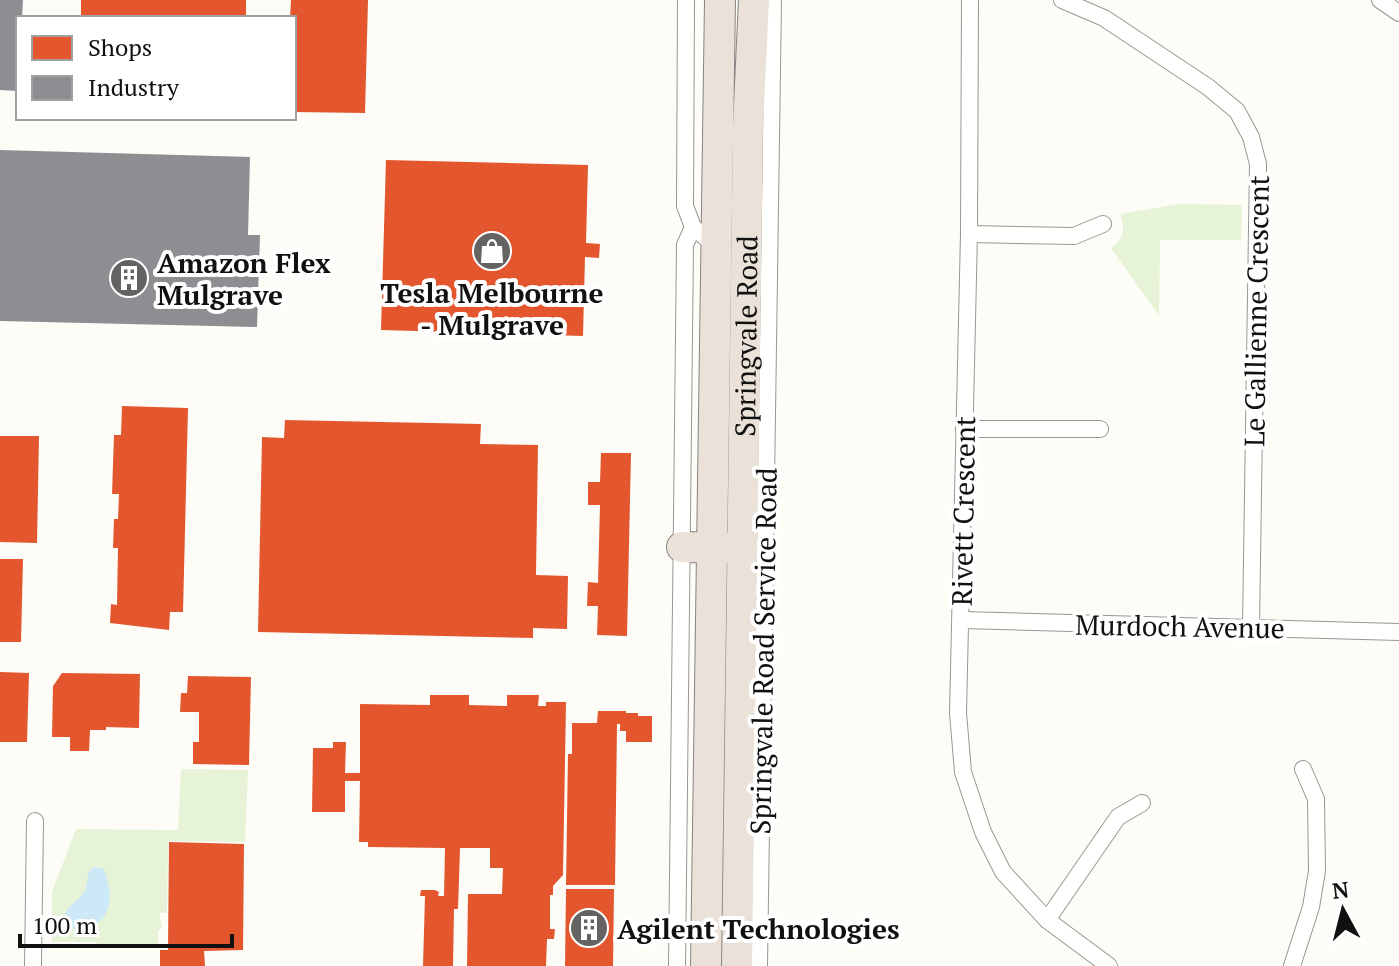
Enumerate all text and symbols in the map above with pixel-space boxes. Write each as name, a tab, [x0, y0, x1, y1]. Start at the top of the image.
legend	[16, 16, 296, 120]
text: Shops	[88, 31, 152, 63]
text: Industry	[88, 71, 180, 103]
street label: Le Gallienne Crescent	[1235, 174, 1277, 447]
shop icon: Tesla Melbourne - Mulgrave	[471, 230, 513, 272]
street label: Springvale Road	[725, 235, 765, 437]
place label: Amazon Flex Mulgrave	[157, 244, 331, 313]
building icon: Amazon Flex Mulgrave	[108, 257, 150, 299]
place label: Tesla Melbourne - Mulgrave	[380, 274, 604, 343]
street label: Rivett Crescent	[943, 415, 983, 606]
street label: Springvale Road Service Road	[741, 467, 785, 835]
street label: Murdoch Avenue	[1075, 606, 1285, 646]
north arrow	[1303, 870, 1383, 950]
text: N	[1330, 874, 1351, 905]
scale bar	[20, 898, 232, 948]
building icon: Agilent Technologies	[568, 907, 610, 949]
text: 100 m	[32, 909, 97, 941]
place label: Agilent Technologies	[617, 910, 900, 947]

